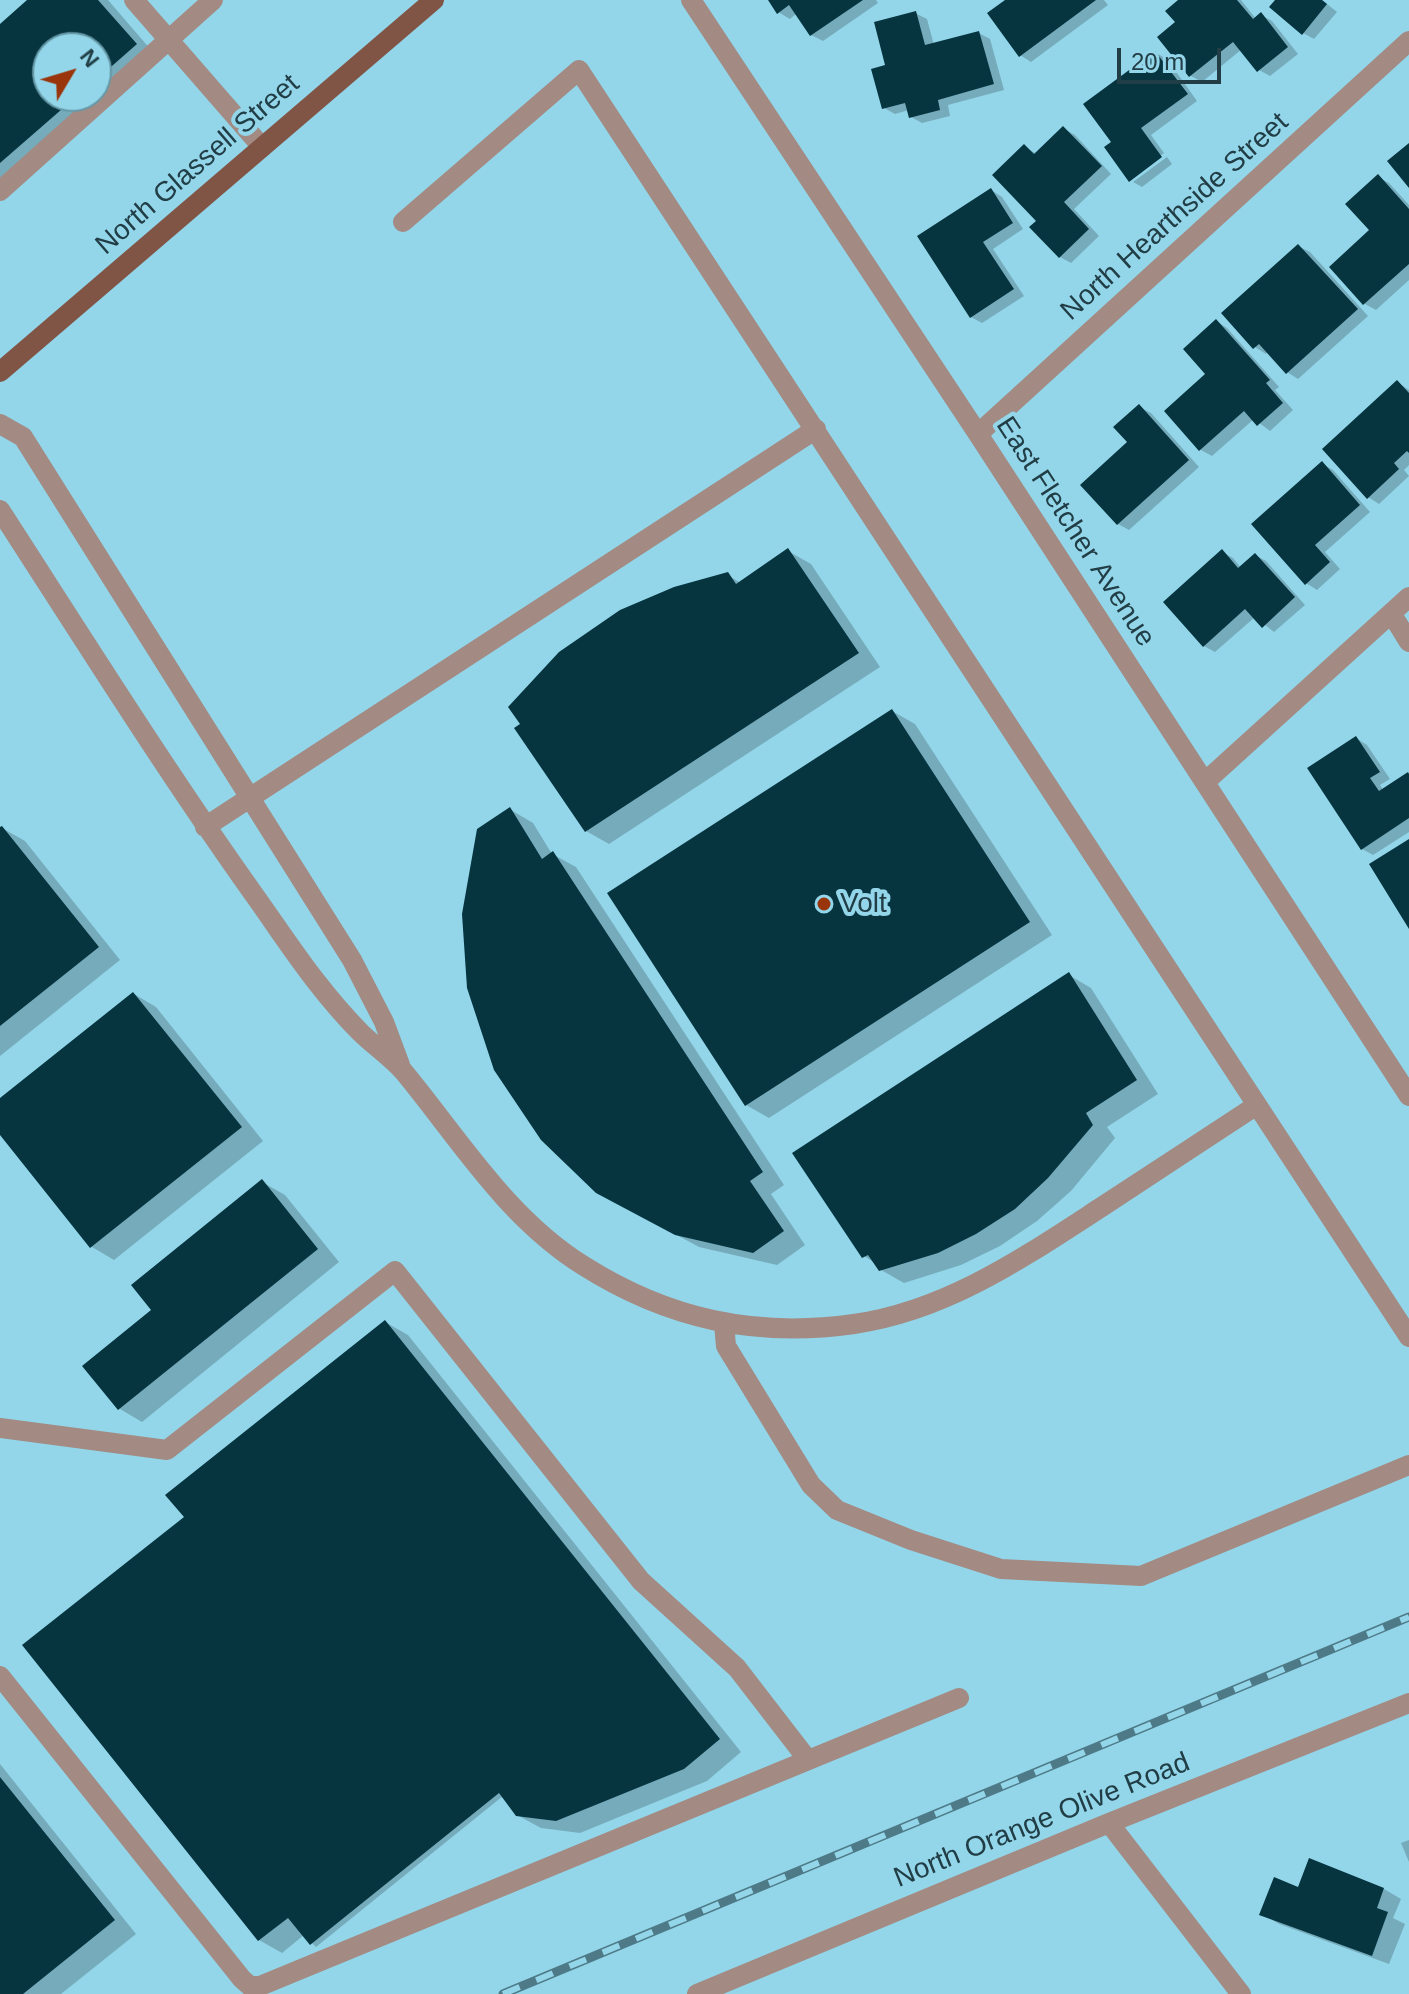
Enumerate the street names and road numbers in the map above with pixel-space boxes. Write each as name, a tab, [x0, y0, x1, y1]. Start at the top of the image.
street label: North Glassell Street	[90, 68, 306, 262]
street label: North Hearthside Street	[1054, 106, 1296, 328]
street label: East Fletcher Avenue	[988, 411, 1162, 653]
street label: North Orange Olive Road	[889, 1746, 1195, 1896]

